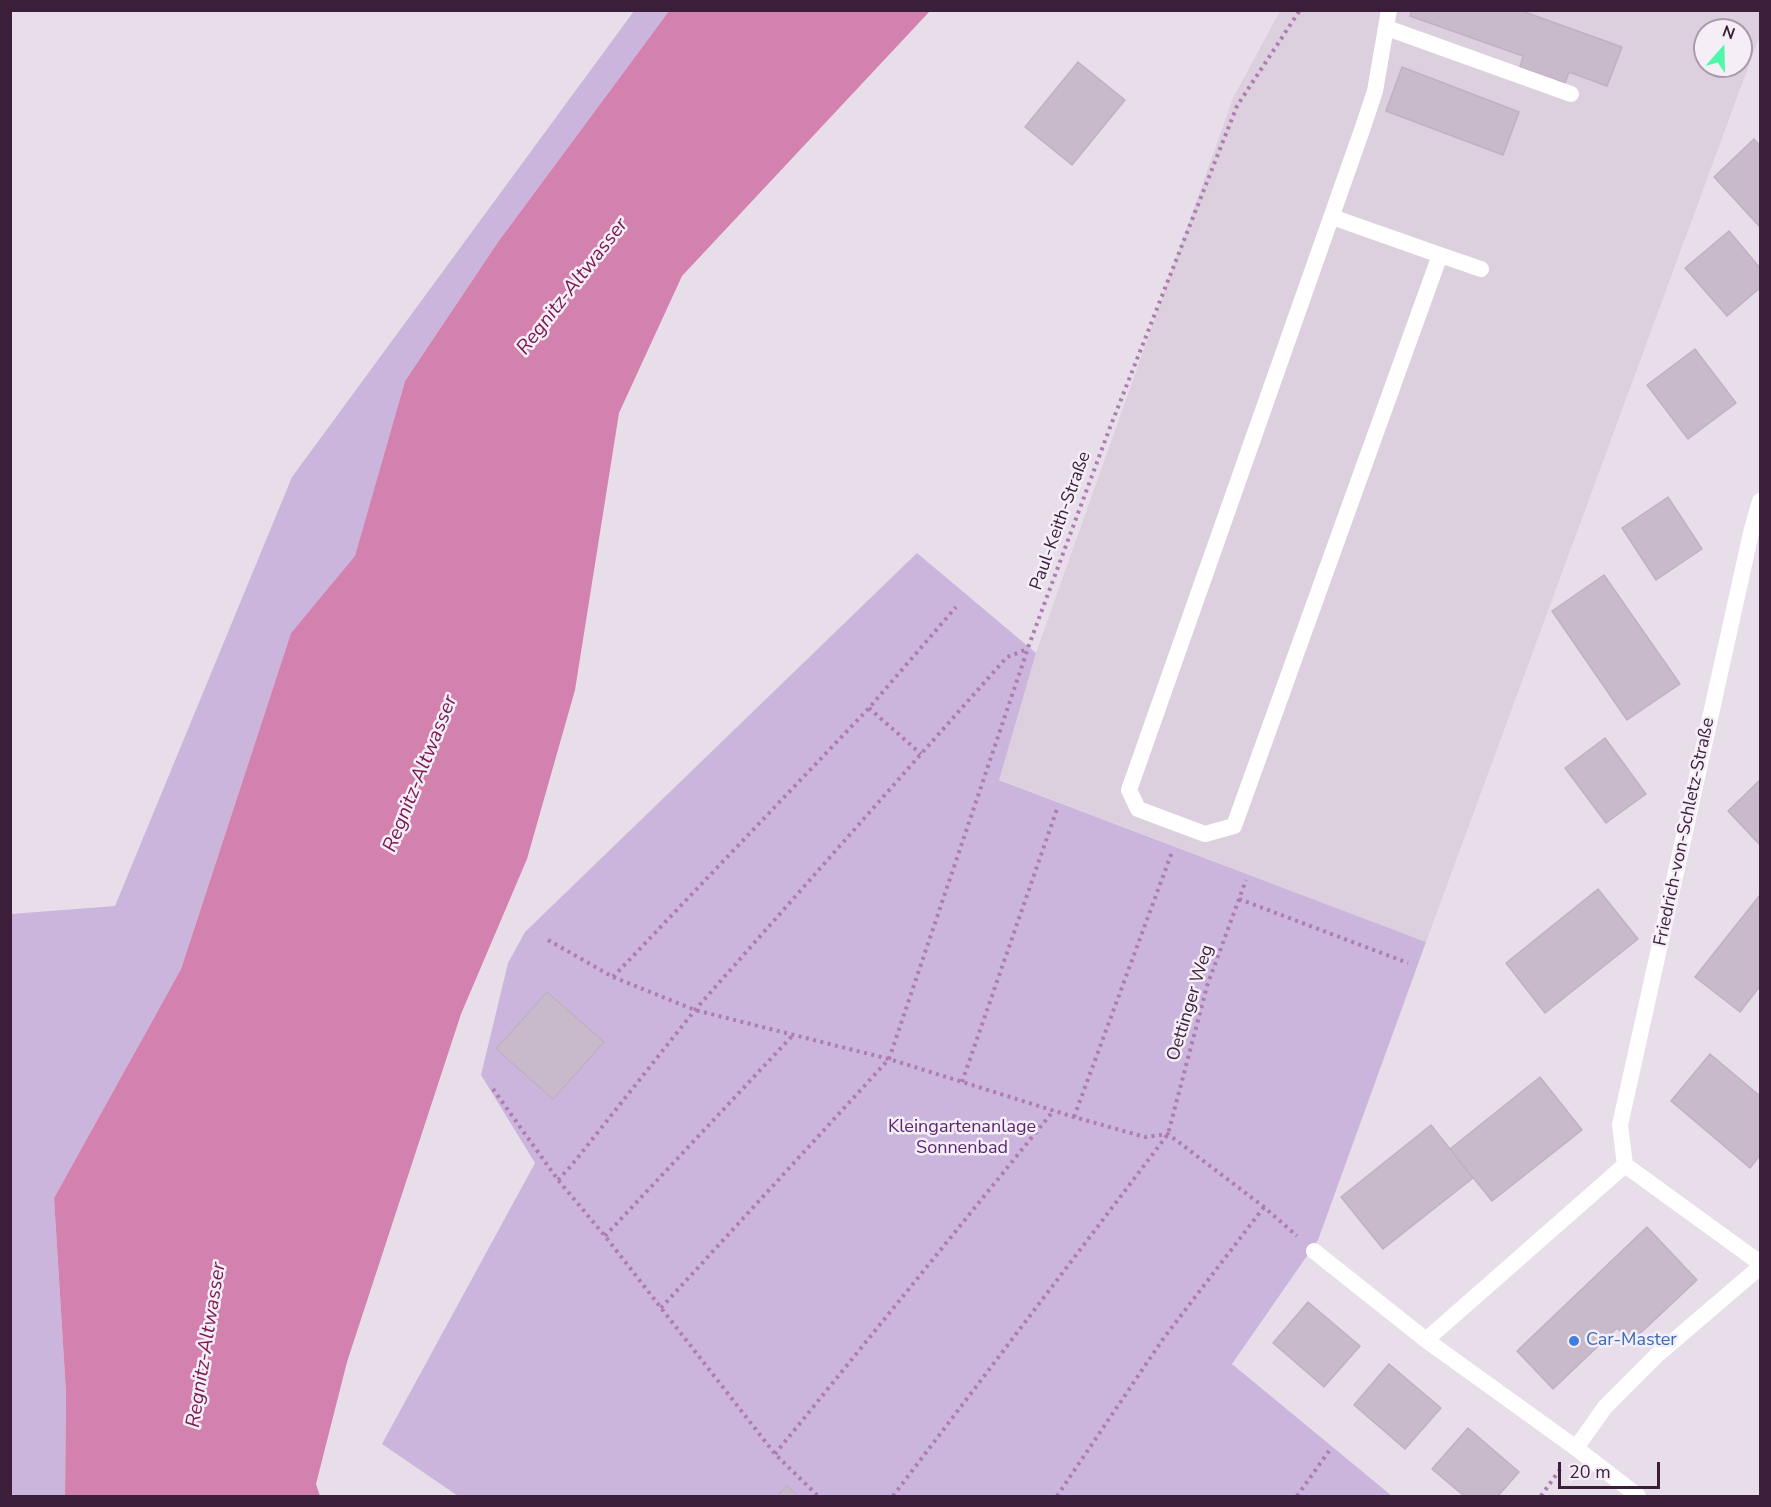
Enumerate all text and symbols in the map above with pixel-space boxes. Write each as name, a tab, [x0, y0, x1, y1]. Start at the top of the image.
north arrow	[1693, 18, 1753, 78]
text: N	[1719, 21, 1738, 45]
water label: Regnitz-Altwasser	[512, 214, 634, 360]
street label: Paul-Keith-Straße	[1026, 449, 1096, 593]
water label: Regnitz-Altwasser	[379, 692, 463, 856]
street label: Friedrich-von-Schletz-Straße	[1650, 716, 1720, 948]
street label: Oettinger Weg	[1163, 942, 1219, 1064]
park label: Kleingartenanlage Sonnenbad	[888, 1117, 1036, 1160]
water label: Regnitz-Altwasser	[182, 1261, 232, 1429]
place label: Car-Master	[1586, 1330, 1677, 1352]
marker: Car-Master	[1567, 1334, 1581, 1348]
scale bar	[1561, 1450, 1663, 1488]
text: 20 m	[1569, 1460, 1611, 1484]

